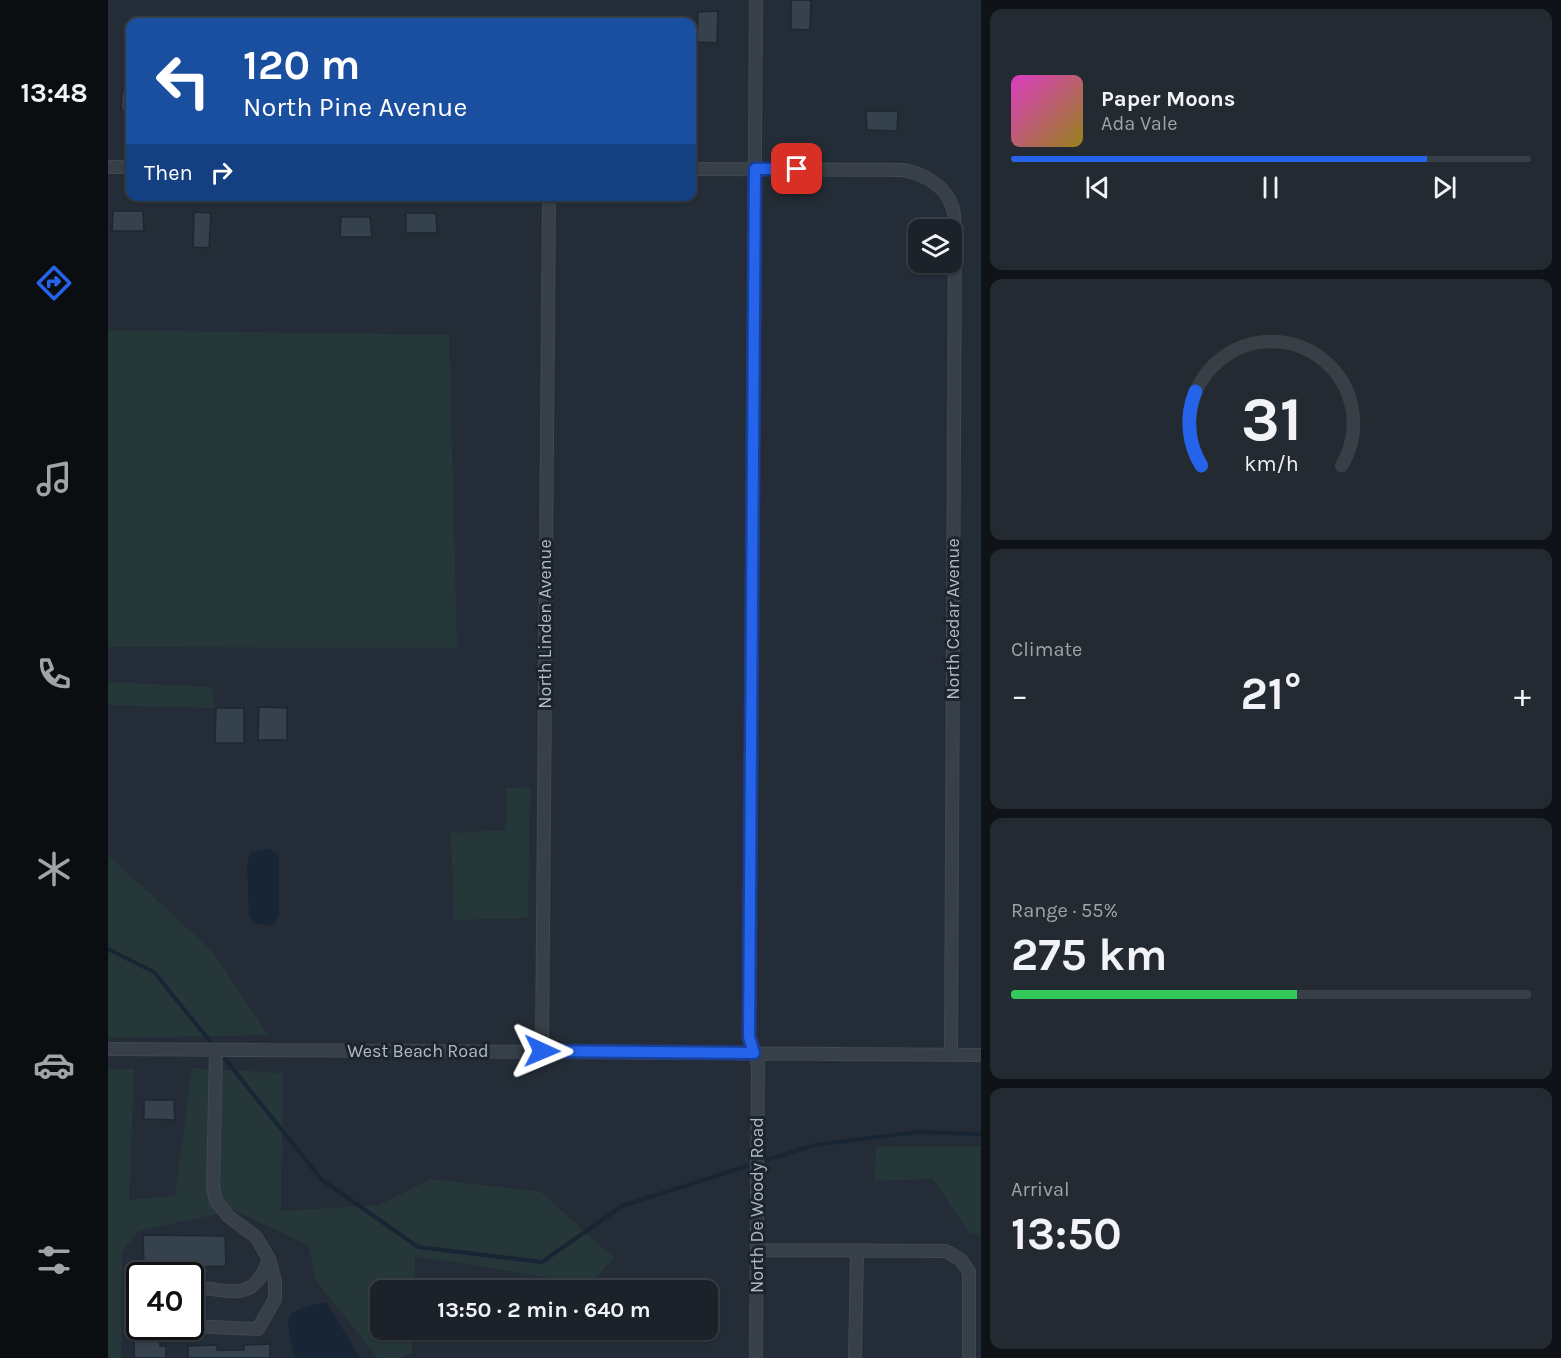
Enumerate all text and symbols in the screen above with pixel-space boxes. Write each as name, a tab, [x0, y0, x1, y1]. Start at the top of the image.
text: 120 m	[243, 40, 360, 90]
icon: left	[144, 42, 222, 120]
text: 13:48	[20, 77, 88, 109]
text: Paper Moons	[1101, 86, 1235, 112]
text: North Pine Avenue	[243, 91, 467, 123]
text: Ada Vale	[1101, 112, 1178, 135]
pin	[771, 143, 822, 194]
icon: arrive	[780, 152, 813, 185]
icon: right	[205, 156, 238, 189]
text: Then	[144, 160, 193, 186]
icon: previous	[1081, 171, 1114, 204]
icon: pause	[1254, 171, 1287, 204]
icon: next	[1428, 171, 1461, 204]
map controls	[908, 219, 962, 273]
button: layers	[908, 219, 962, 273]
icon: directions	[33, 262, 75, 304]
text: 31	[1240, 383, 1302, 456]
text: km/h	[1244, 452, 1298, 477]
icon: music	[33, 458, 75, 500]
street label: North Cedar Avenue	[942, 538, 964, 700]
street label: North Linden Avenue	[534, 539, 556, 709]
text: Climate	[1011, 638, 1082, 661]
icon: phone	[33, 653, 75, 695]
text: 21°	[1241, 668, 1301, 720]
text: −	[1011, 676, 1028, 714]
text: +	[1514, 676, 1531, 714]
icon: climate	[33, 848, 75, 890]
text: Range · 55%	[1011, 899, 1118, 922]
text: 275 km	[1011, 929, 1168, 981]
position arrow	[510, 1019, 574, 1083]
street label: West Beach Road	[347, 1040, 489, 1062]
icon: car	[33, 1044, 75, 1086]
street label: North De Woody Road	[746, 1117, 768, 1293]
text: Arrival	[1011, 1178, 1070, 1201]
text: 13:50	[1011, 1208, 1122, 1260]
icon: filters	[33, 1239, 75, 1281]
speed limit sign: 40	[126, 1262, 204, 1340]
text: 13:50 · 2 min · 640 m	[437, 1297, 651, 1323]

